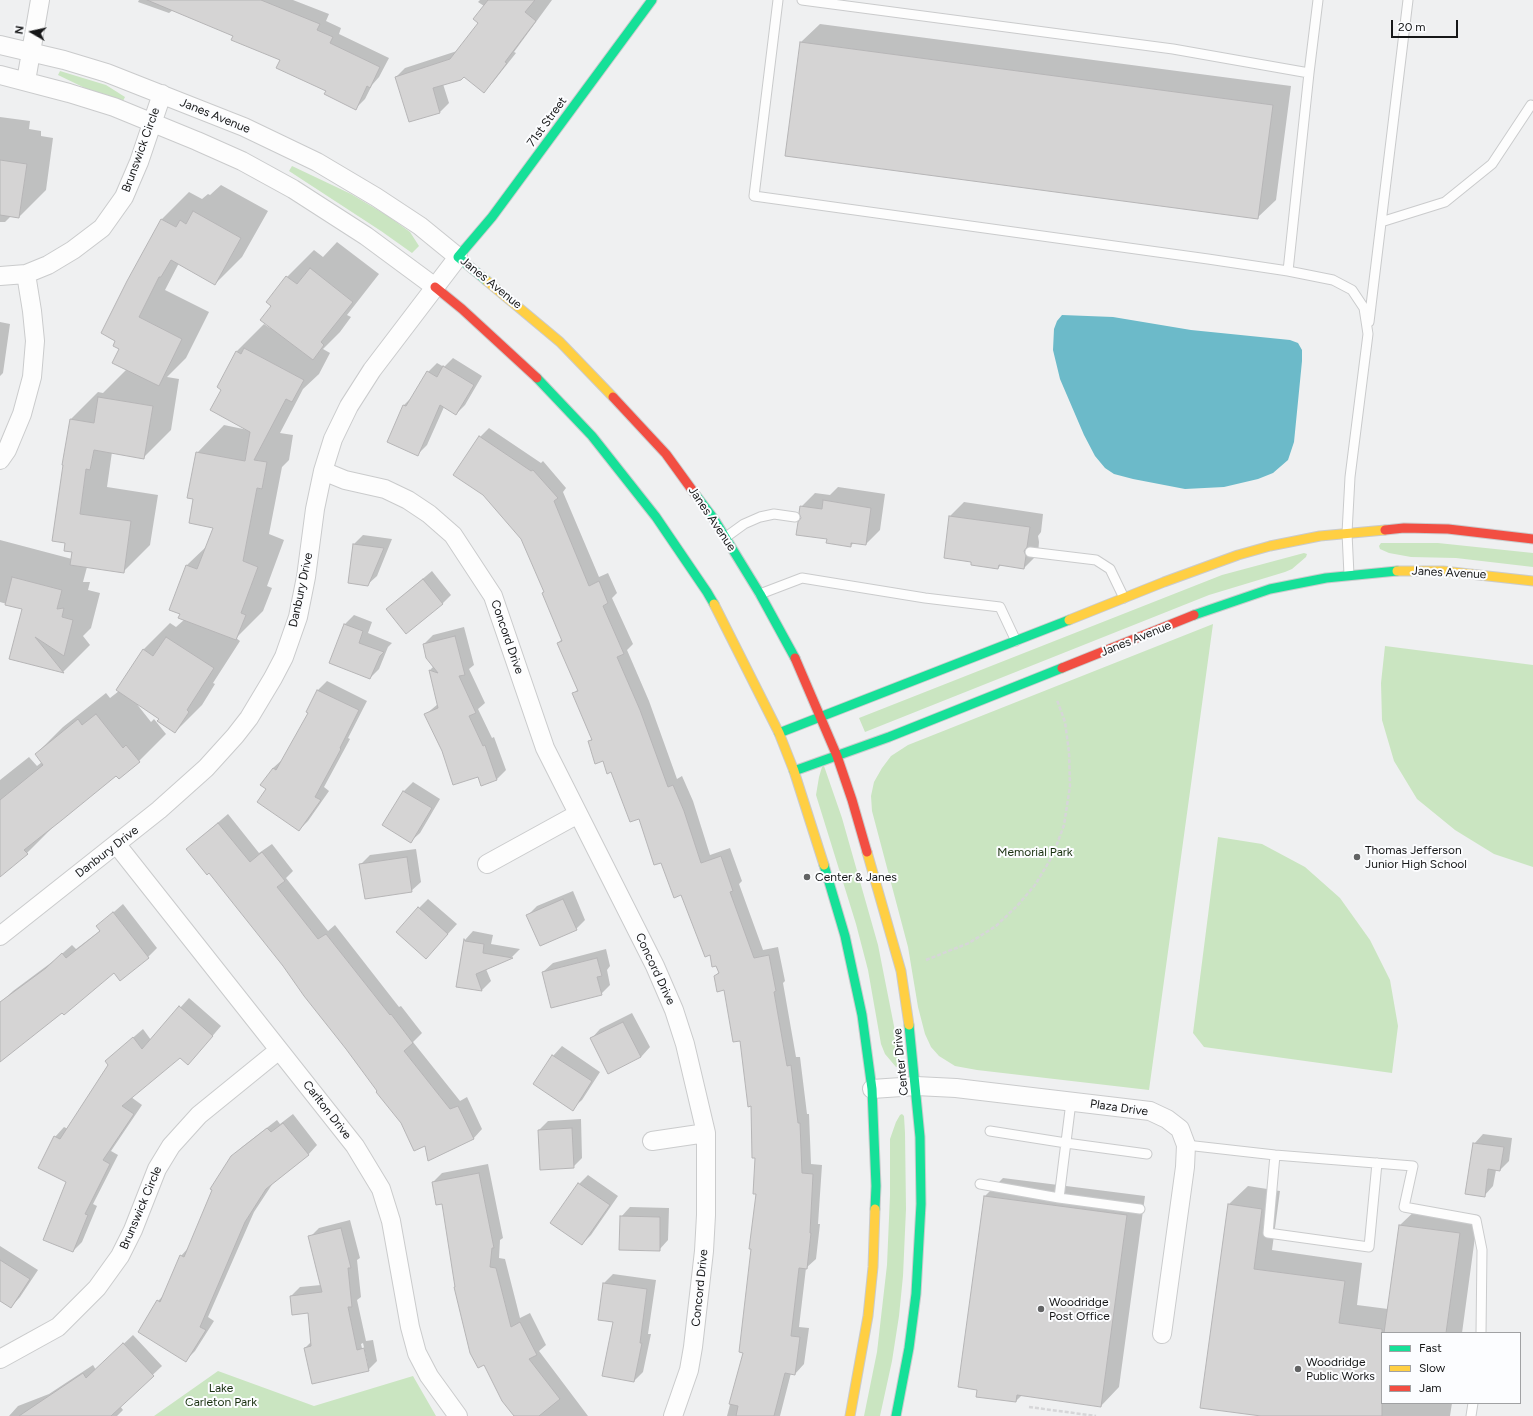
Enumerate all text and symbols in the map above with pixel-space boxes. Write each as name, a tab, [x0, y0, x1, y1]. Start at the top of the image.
north arrow	[12, 12, 52, 52]
scale bar	[1393, 12, 1460, 38]
text: 20 m	[1398, 20, 1426, 34]
text: N	[13, 25, 27, 35]
street label: 71st Street	[524, 94, 570, 150]
street label: Janes Avenue	[178, 95, 252, 137]
street label: Brunswick Circle	[119, 106, 163, 194]
street label: Janes Avenue	[457, 254, 525, 312]
street label: Janes Avenue	[685, 484, 739, 554]
street label: Danbury Drive	[286, 551, 316, 629]
street label: Janes Avenue	[1411, 564, 1487, 582]
street label: Concord Drive	[488, 598, 526, 676]
street label: Janes Avenue	[1099, 618, 1173, 660]
street label: Danbury Drive	[73, 823, 141, 881]
place label: Thomas Jefferson Junior High School	[1365, 843, 1467, 871]
park label: Memorial Park	[997, 845, 1073, 859]
marker: Thomas Jefferson Junior High School	[1352, 852, 1362, 862]
place label: Center & Janes	[815, 870, 897, 884]
marker: Center & Janes	[802, 872, 812, 882]
street label: Concord Drive	[632, 931, 678, 1007]
street label: Center Drive	[890, 1028, 912, 1096]
street label: Carlton Drive	[300, 1078, 354, 1142]
street label: Plaza Drive	[1089, 1097, 1149, 1119]
street label: Brunswick Circle	[117, 1164, 165, 1252]
street label: Concord Drive	[689, 1249, 711, 1327]
place label: Woodridge Post Office	[1049, 1295, 1110, 1323]
marker: Woodridge Post Office	[1036, 1304, 1046, 1314]
legend	[1381, 1332, 1521, 1404]
text: Fast	[1419, 1341, 1442, 1355]
place label: Woodridge Public Works	[1306, 1355, 1375, 1383]
text: Slow	[1419, 1361, 1445, 1375]
marker: Woodridge Public Works	[1293, 1364, 1303, 1374]
park label: Lake Carleton Park	[185, 1381, 257, 1409]
text: Jam	[1419, 1381, 1442, 1395]

